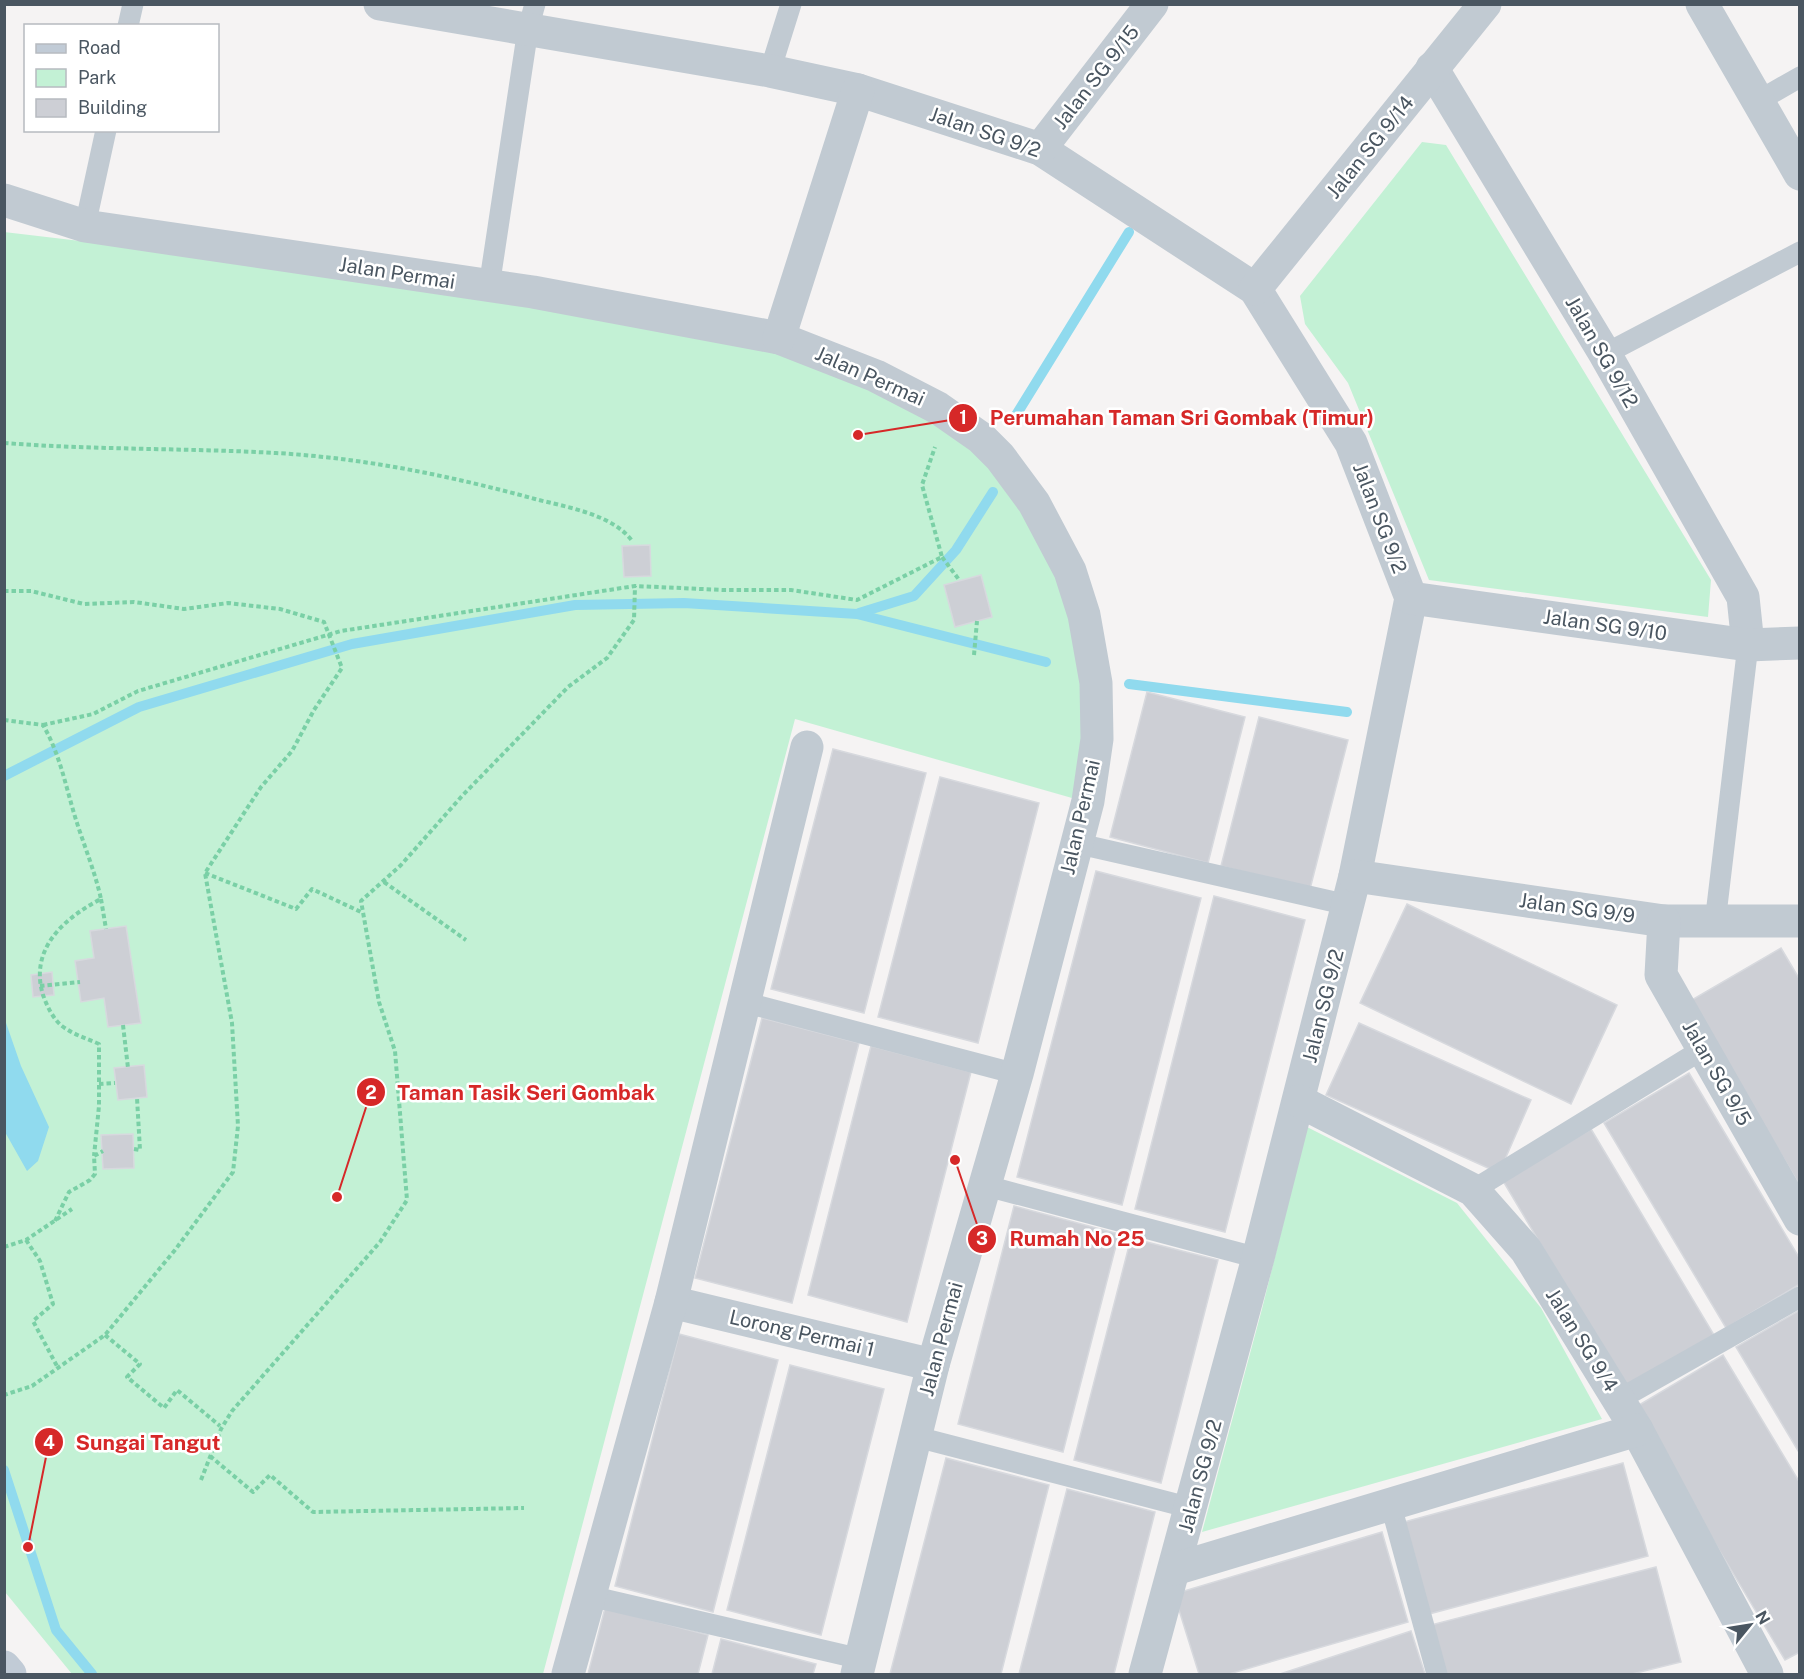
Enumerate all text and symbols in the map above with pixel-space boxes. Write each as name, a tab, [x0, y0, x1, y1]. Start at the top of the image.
street label: Jalan SG 9/15	[1048, 20, 1144, 134]
legend	[24, 24, 219, 132]
text: Road	[78, 37, 121, 58]
text: Park	[78, 67, 116, 88]
street label: Jalan SG 9/14	[1321, 91, 1419, 203]
text: Building	[78, 97, 147, 118]
street label: Jalan SG 9/2	[926, 102, 1044, 162]
street label: Jalan Permai	[337, 252, 457, 294]
street label: Jalan SG 9/12	[1560, 292, 1644, 412]
street label: Jalan Permai	[812, 341, 928, 411]
callout: Perumahan Taman Sri Gombak (Timur)	[948, 398, 1386, 437]
text: Perumahan Taman Sri Gombak (Timur)	[990, 405, 1374, 430]
text: 1	[959, 407, 967, 428]
street label: Jalan SG 9/2	[1348, 459, 1412, 577]
street label: Jalan SG 9/10	[1542, 604, 1668, 646]
street label: Jalan Permai	[1055, 757, 1105, 877]
street label: Jalan SG 9/9	[1517, 888, 1637, 928]
street label: Jalan SG 9/2	[1297, 947, 1349, 1065]
street label: Jalan SG 9/5	[1677, 1016, 1757, 1130]
callout: Taman Tasik Seri Gombak	[356, 1073, 667, 1112]
text: Taman Tasik Seri Gombak	[397, 1080, 655, 1105]
text: 2	[365, 1082, 377, 1103]
callout: Rumah No 25	[967, 1219, 1156, 1258]
text: Rumah No 25	[1009, 1226, 1145, 1251]
text: 3	[976, 1228, 988, 1249]
street label: Jalan Permai	[914, 1279, 968, 1399]
street label: Jalan SG 9/4	[1541, 1284, 1623, 1396]
street label: Lorong Permai 1	[727, 1305, 877, 1361]
street label: Jalan SG 9/2	[1173, 1417, 1227, 1535]
callout: Sungai Tangut	[34, 1423, 233, 1462]
text: Sungai Tangut	[76, 1430, 220, 1455]
text: 4	[43, 1432, 55, 1453]
north arrow	[1720, 1595, 1780, 1655]
text: N	[1751, 1608, 1774, 1628]

